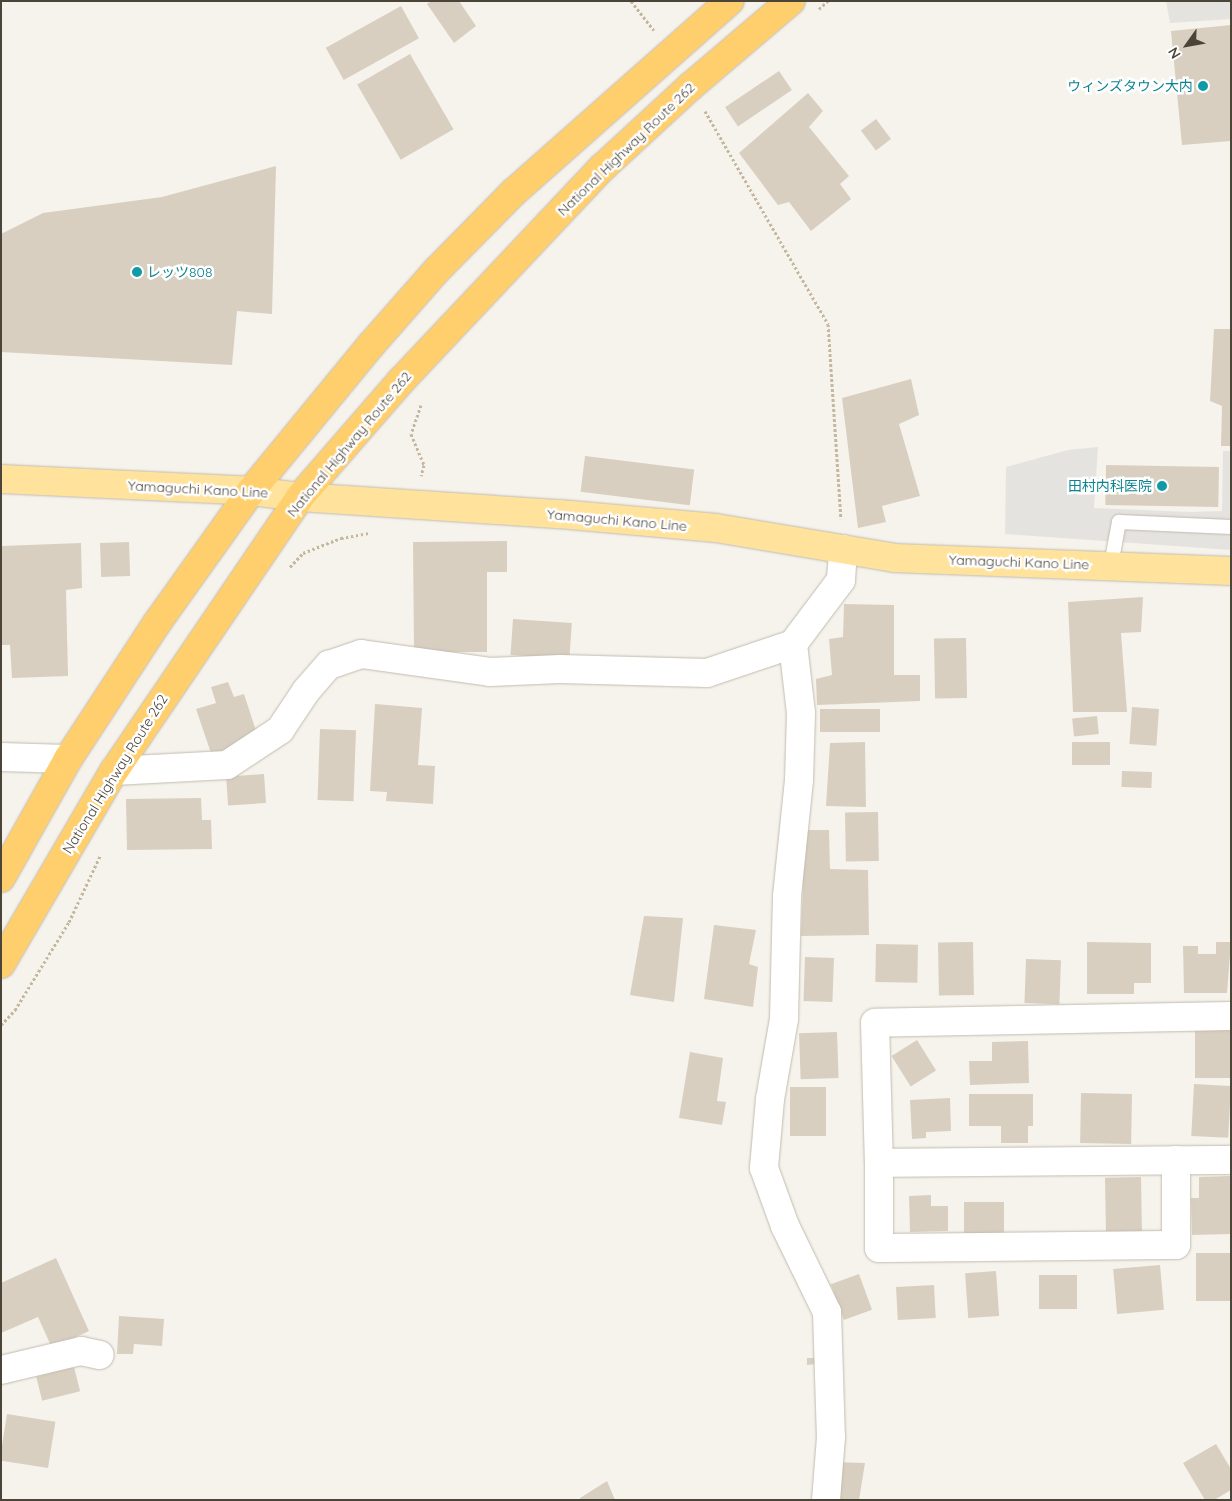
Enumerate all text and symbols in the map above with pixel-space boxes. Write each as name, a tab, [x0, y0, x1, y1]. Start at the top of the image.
north arrow	[1162, 20, 1212, 70]
text: N	[1164, 44, 1185, 62]
place label: ウィンズタウン大内	[1067, 78, 1193, 94]
street label: National Highway Route 262	[554, 79, 698, 219]
marker: ウィンズタウン大内	[1197, 80, 1209, 92]
place label: レッツ808	[147, 264, 212, 280]
marker: レッツ808	[131, 266, 143, 278]
street label: National Highway Route 262	[283, 368, 415, 520]
street label: Yamaguchi Kano Line	[127, 477, 269, 501]
place label: 田村内科医院	[1068, 478, 1152, 494]
marker: 田村内科医院	[1156, 480, 1168, 492]
street label: Yamaguchi Kano Line	[546, 506, 688, 534]
street label: Yamaguchi Kano Line	[949, 551, 1089, 573]
street label: National Highway Route 262	[59, 691, 171, 857]

